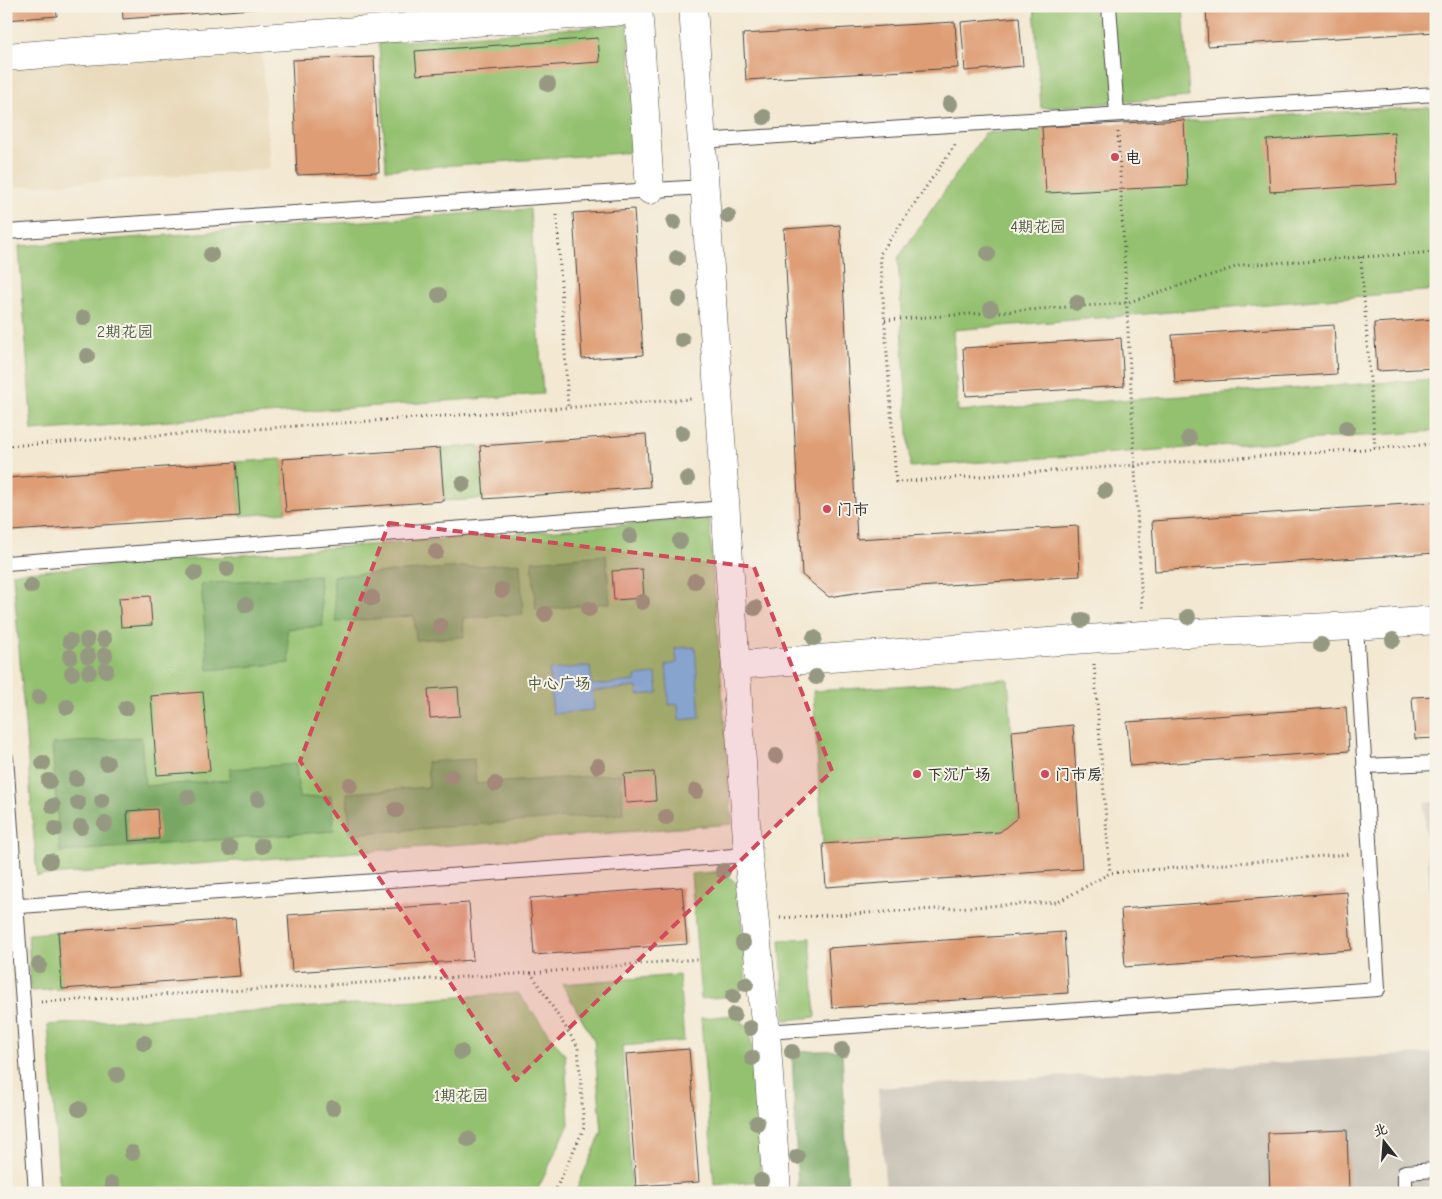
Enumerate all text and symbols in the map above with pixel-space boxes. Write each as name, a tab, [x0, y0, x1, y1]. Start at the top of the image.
place label: 电	[1125, 149, 1141, 167]
marker: 电	[1109, 151, 1121, 163]
park label: 4期花园	[1010, 218, 1066, 236]
park label: 2期花园	[97, 323, 153, 341]
place label: 门市	[837, 501, 869, 519]
marker: 门市	[821, 503, 833, 515]
park label: 中心广场	[527, 675, 591, 693]
place label: 下沉广场	[927, 766, 991, 784]
place label: 门市房	[1055, 766, 1103, 784]
marker: 下沉广场	[911, 768, 923, 780]
marker: 门市房	[1039, 768, 1051, 780]
park label: 1期花园	[434, 1087, 488, 1105]
north arrow	[1360, 1116, 1410, 1166]
text: 北	[1371, 1120, 1390, 1140]

